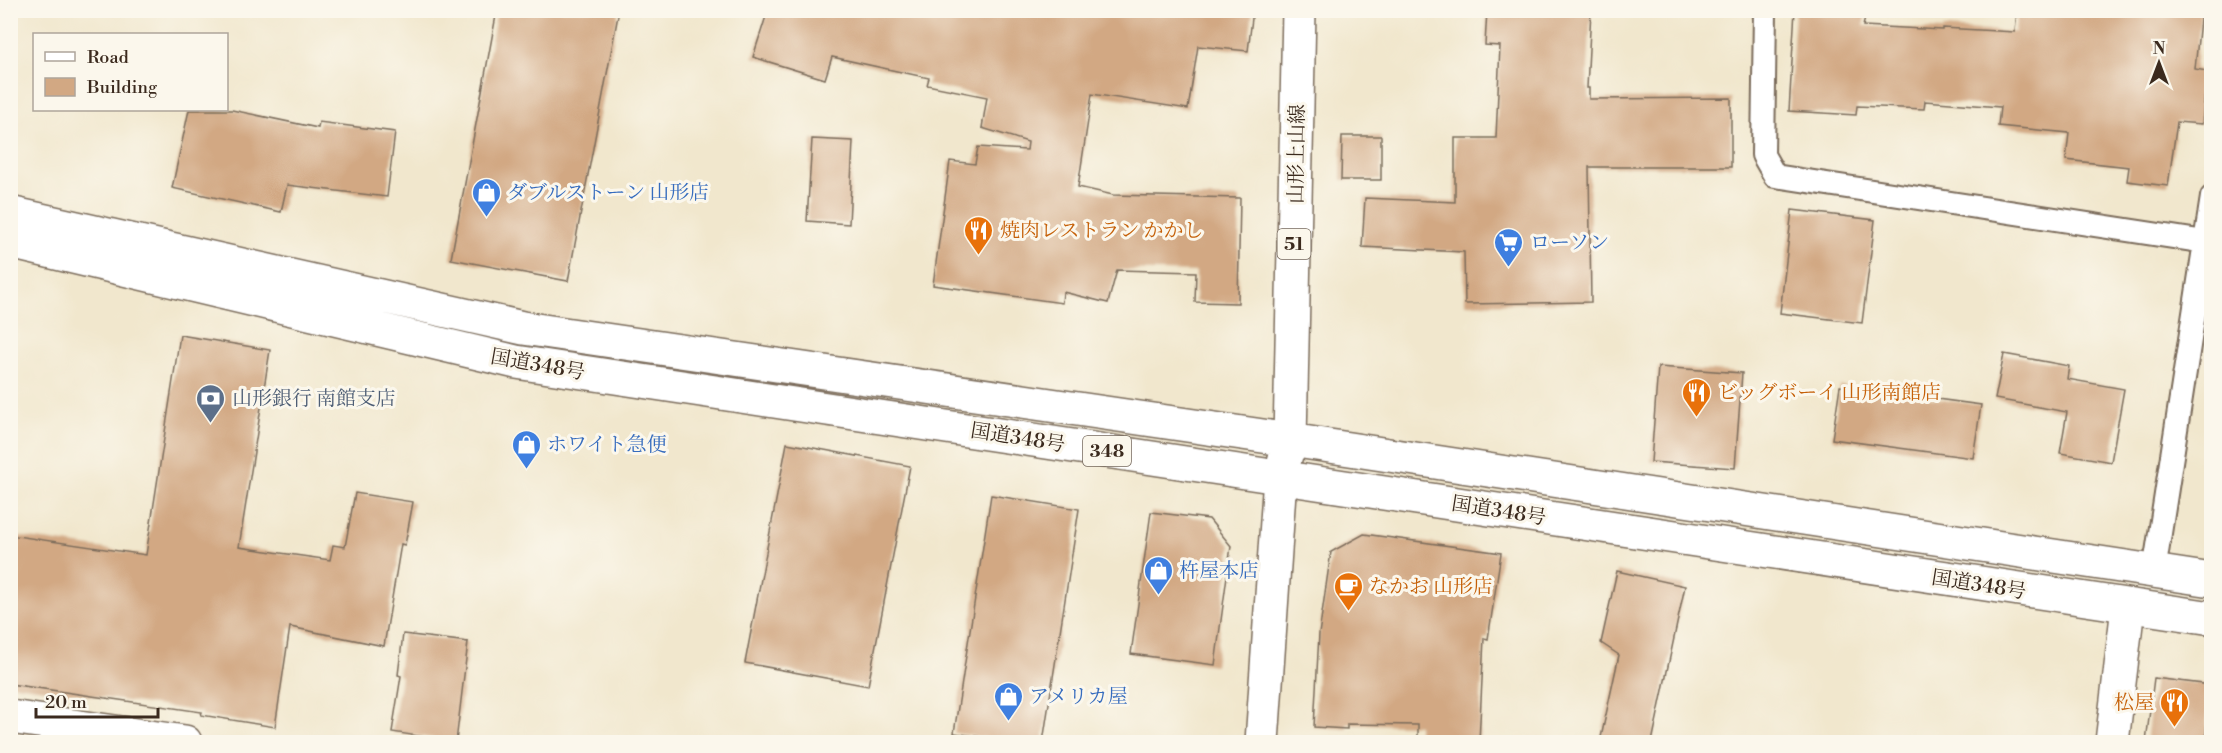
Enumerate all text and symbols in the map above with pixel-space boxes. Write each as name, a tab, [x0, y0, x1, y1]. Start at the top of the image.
legend	[33, 33, 228, 111]
north arrow	[2129, 33, 2189, 93]
text: N	[2153, 39, 2166, 59]
text: Road	[87, 46, 130, 69]
text: Building	[86, 76, 158, 99]
street label: 山形上山線	[1284, 104, 1311, 204]
shop icon: ダブルストーン 山形店	[470, 176, 502, 218]
place label: ダブルストーン 山形店	[507, 181, 709, 206]
restaurant icon: 焼肉レストラン かかし	[963, 214, 995, 256]
place label: 焼肉レストラン かかし	[1000, 219, 1204, 244]
supermarket icon: ローソン	[1493, 226, 1525, 268]
road number: 51	[1278, 229, 1310, 259]
place label: ローソン	[1530, 231, 1609, 256]
street label: 国道348号	[489, 345, 587, 386]
restaurant icon: ビッグボーイ 山形南館店	[1681, 376, 1713, 418]
place label: ビッグボーイ 山形南館店	[1718, 381, 1941, 406]
bank icon: 山形銀行 南館支店	[195, 382, 227, 424]
place label: 山形銀行 南館支店	[232, 387, 396, 412]
street label: 国道348号	[969, 419, 1067, 458]
shop icon: ホワイト急便	[510, 428, 542, 470]
place label: ホワイト急便	[547, 433, 666, 458]
road number: 348	[1083, 436, 1131, 466]
street label: 国道348号	[1450, 492, 1548, 531]
shop icon: 杵屋本店	[1142, 554, 1174, 596]
place label: 杵屋本店	[1179, 559, 1259, 584]
street label: 国道348号	[1930, 566, 2028, 605]
cafe icon: なかお 山形店	[1332, 570, 1364, 612]
place label: なかお 山形店	[1369, 575, 1493, 600]
shop icon: アメリカ屋	[992, 680, 1024, 722]
scale bar	[36, 681, 158, 719]
place label: アメリカ屋	[1029, 685, 1128, 710]
restaurant icon: 松屋	[2159, 686, 2191, 728]
text: 20 m	[45, 691, 87, 714]
place label: 松屋	[2114, 691, 2154, 716]

